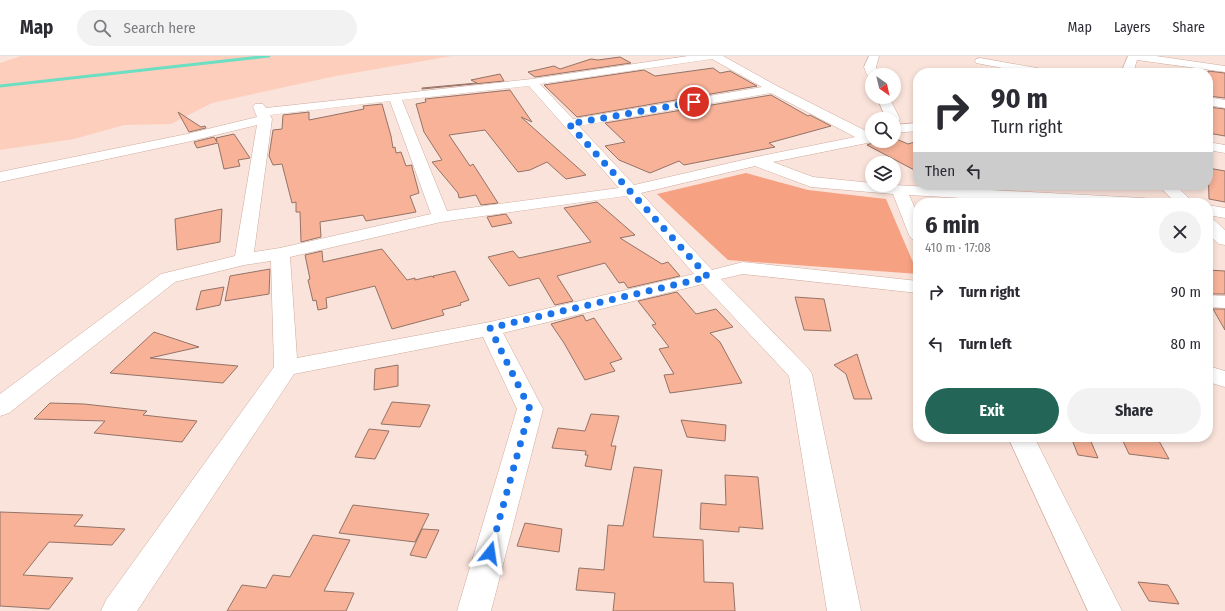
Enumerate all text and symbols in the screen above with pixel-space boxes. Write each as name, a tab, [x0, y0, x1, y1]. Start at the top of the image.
search box	[77, 10, 357, 46]
text: Map	[20, 16, 53, 39]
icon: search	[91, 17, 113, 39]
text: Search here	[123, 19, 196, 37]
text: Map	[1068, 19, 1092, 36]
text: Layers	[1114, 19, 1150, 36]
text: Share	[1172, 19, 1205, 36]
north arrow	[865, 68, 901, 104]
map controls	[865, 68, 901, 192]
text: 90 m	[991, 82, 1048, 115]
icon: right	[925, 84, 977, 136]
pin	[677, 85, 711, 119]
icon: arrive	[683, 91, 705, 113]
button: search	[865, 112, 901, 148]
text: Turn right	[991, 116, 1063, 138]
button: layers	[865, 156, 901, 192]
icon: left	[963, 160, 985, 182]
text: Then	[925, 162, 955, 180]
text: 6 min	[925, 211, 980, 239]
button: close	[1159, 211, 1201, 253]
text: 410 m · 17:08	[925, 240, 991, 255]
icon: right	[925, 281, 947, 303]
text: Turn right	[959, 283, 1020, 301]
text: 90 m	[1171, 283, 1201, 301]
icon: left	[925, 333, 947, 355]
text: Turn left	[959, 335, 1012, 353]
text: 80 m	[1171, 335, 1201, 353]
button: Exit	[925, 388, 1059, 434]
button: Share	[1067, 388, 1201, 434]
position arrow	[469, 532, 511, 574]

